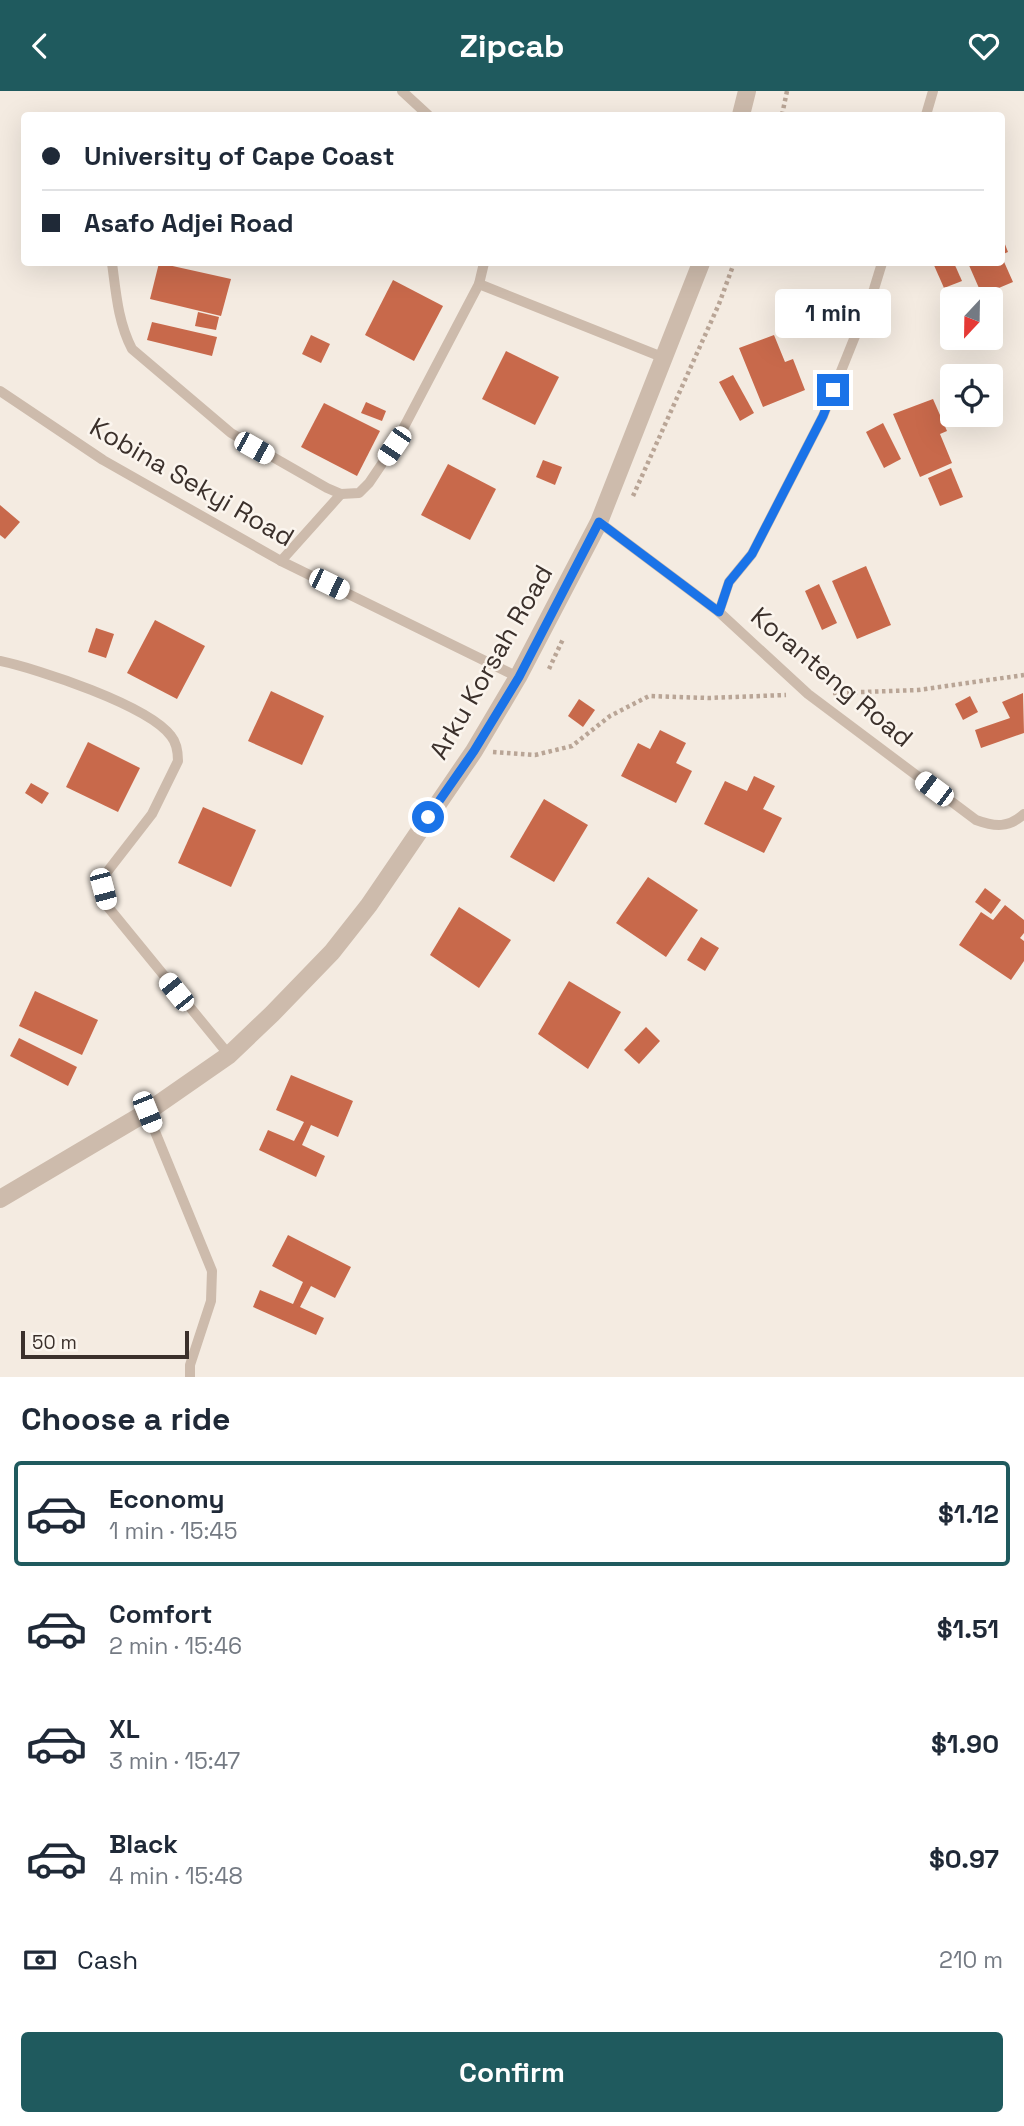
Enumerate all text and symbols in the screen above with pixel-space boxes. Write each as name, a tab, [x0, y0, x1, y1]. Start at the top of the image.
text: Zipcab	[459, 26, 565, 66]
icon: back	[21, 27, 59, 65]
icon: heart	[965, 27, 1003, 65]
text: University of Cape Coast	[84, 139, 395, 173]
text: Asafo Adjei Road	[84, 206, 293, 240]
north arrow	[940, 287, 1003, 350]
map controls	[940, 287, 1003, 427]
callout: 1 min	[775, 289, 891, 337]
text: 1 min	[805, 298, 861, 328]
button: locate	[940, 364, 1003, 427]
route end	[817, 374, 849, 406]
street label: Kobina Sekyi Road	[84, 410, 300, 554]
car	[374, 423, 415, 469]
car	[231, 429, 278, 467]
street label: Arku Korsah Road	[422, 559, 560, 765]
car	[306, 565, 353, 603]
street label: Koranteng Road	[744, 599, 920, 755]
car	[911, 768, 958, 810]
route start	[412, 801, 444, 833]
car	[88, 866, 119, 912]
car	[155, 969, 198, 1015]
car	[130, 1089, 165, 1135]
scale bar	[21, 1328, 189, 1360]
text: 50 m	[32, 1330, 77, 1355]
text: Choose a ride	[21, 1399, 231, 1439]
icon: car	[25, 1482, 88, 1545]
text: Economy	[109, 1482, 225, 1516]
text: $1.12	[938, 1497, 999, 1531]
text: 1 min · 15:45	[109, 1516, 238, 1546]
icon: car	[25, 1597, 88, 1660]
text: Comfort	[109, 1597, 212, 1631]
text: $1.51	[937, 1612, 999, 1646]
text: 2 min · 15:46	[109, 1631, 242, 1661]
icon: car	[25, 1712, 88, 1775]
text: XL	[109, 1712, 140, 1746]
text: $1.90	[931, 1727, 999, 1761]
text: 3 min · 15:47	[109, 1746, 240, 1776]
icon: car	[25, 1827, 88, 1890]
text: Black	[109, 1827, 178, 1861]
text: $0.97	[929, 1842, 999, 1876]
text: 4 min · 15:48	[109, 1861, 243, 1891]
icon: cash	[21, 1941, 59, 1979]
text: Cash	[77, 1943, 138, 1977]
text: 210 m	[939, 1945, 1003, 1975]
button: Confirm	[21, 2032, 1003, 2112]

